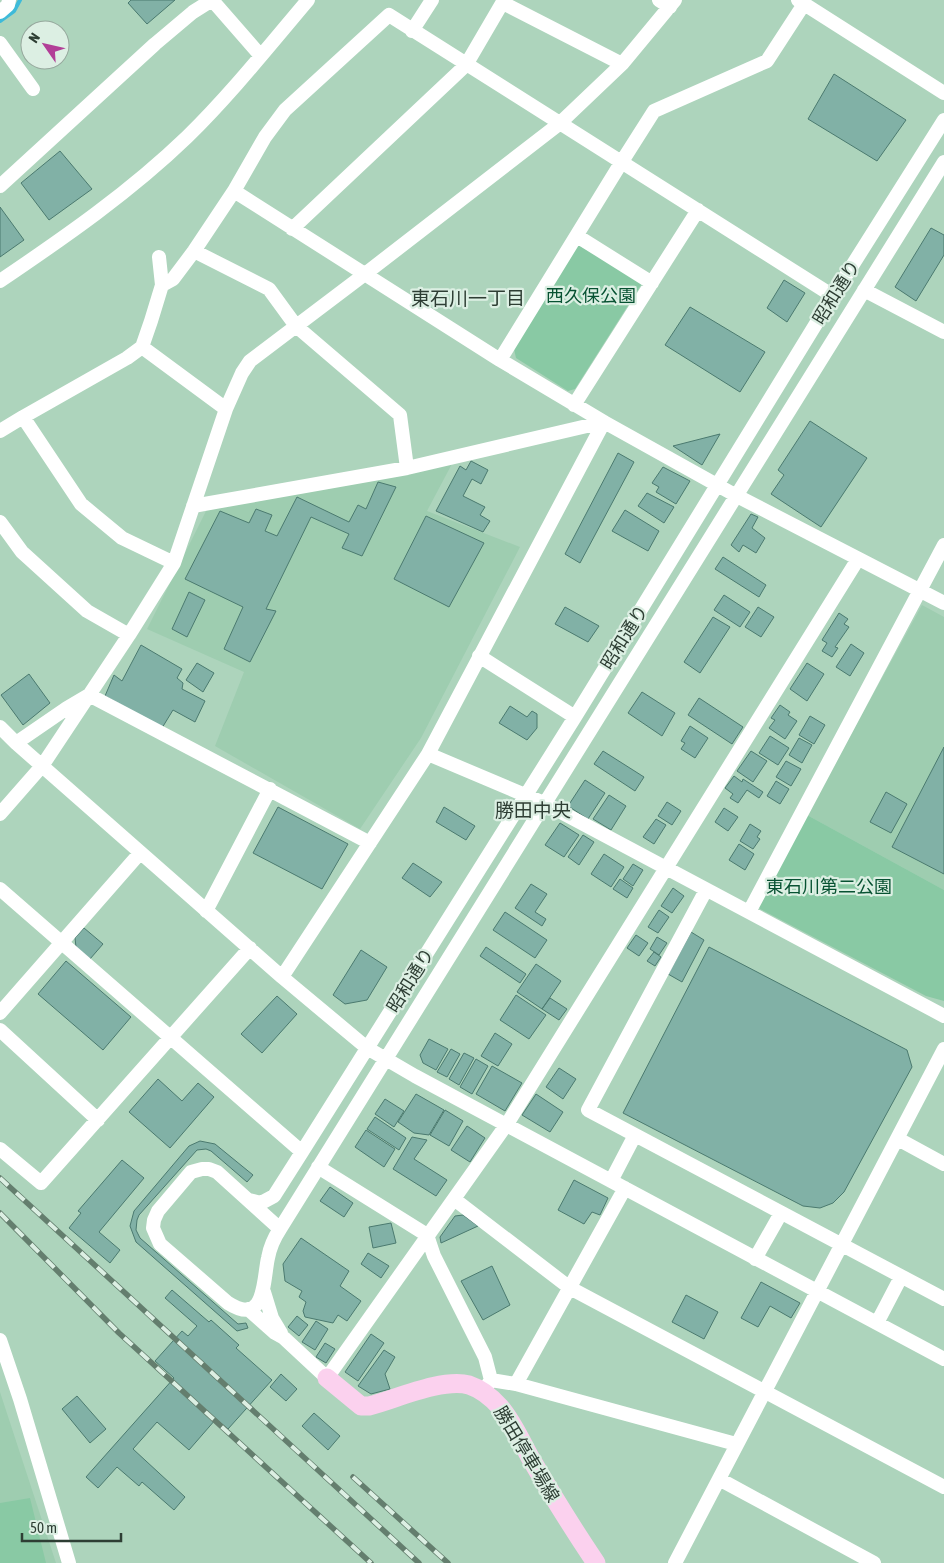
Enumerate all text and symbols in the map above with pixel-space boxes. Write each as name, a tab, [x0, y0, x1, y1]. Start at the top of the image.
north arrow	[20, 20, 70, 70]
text: N	[25, 30, 43, 46]
street label: 昭和通り	[808, 256, 864, 328]
park label: 西久保公園	[546, 285, 636, 306]
district label: 東石川一丁目	[411, 287, 525, 309]
street label: 昭和通り	[596, 601, 652, 673]
district label: 勝田中央	[495, 799, 571, 821]
park label: 東石川第二公園	[766, 876, 892, 897]
street label: 昭和通り	[382, 944, 438, 1016]
street label: 勝田停車場線	[490, 1402, 564, 1506]
scale bar	[22, 1510, 121, 1542]
text: 50 m	[30, 1519, 57, 1536]

